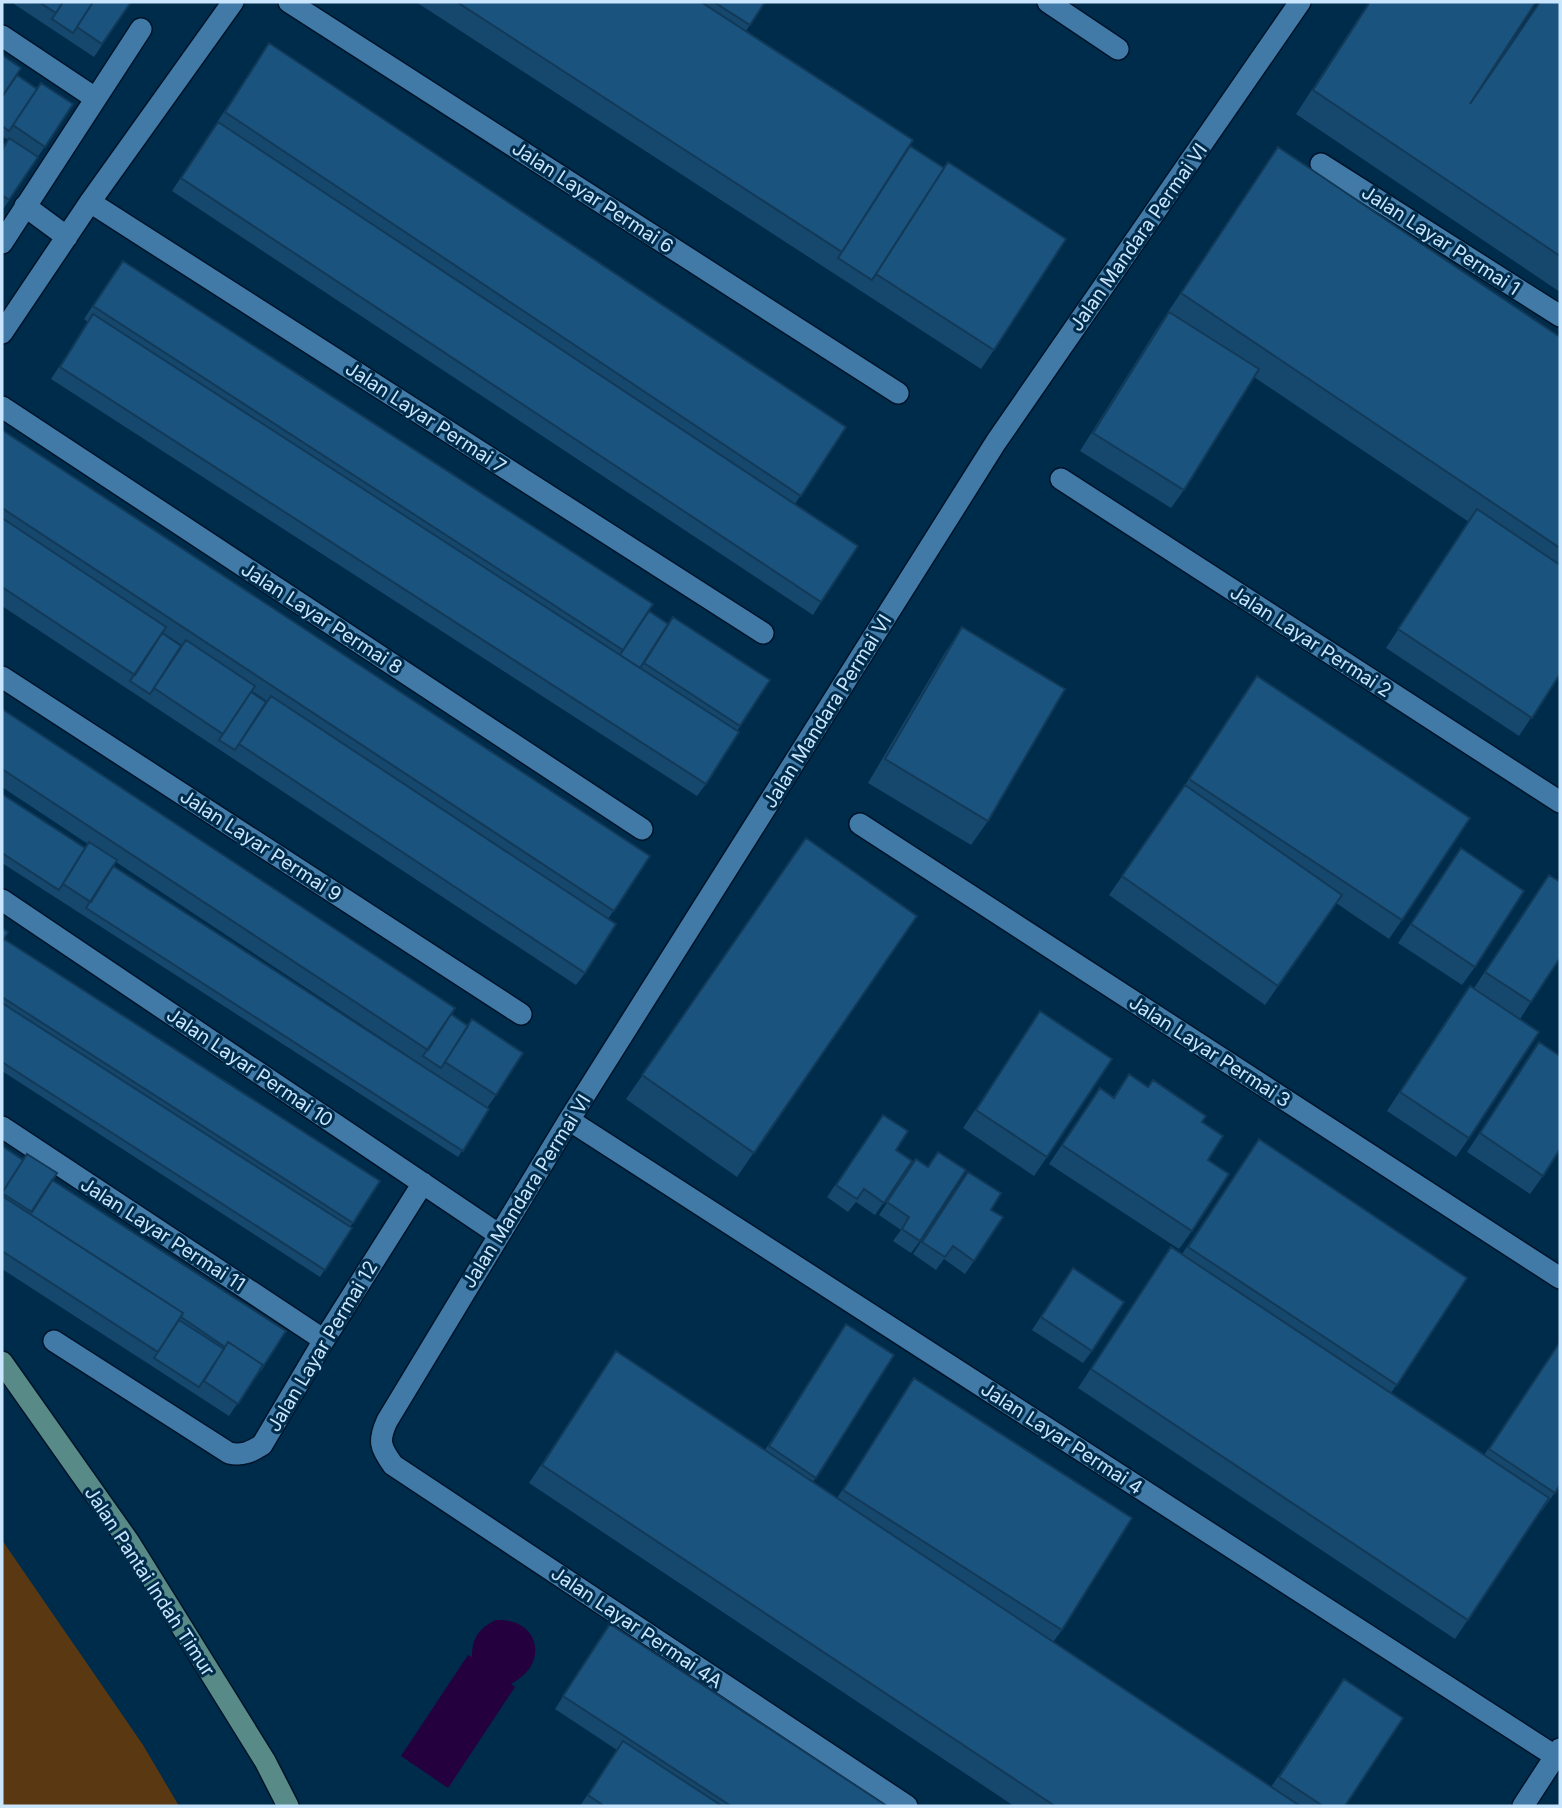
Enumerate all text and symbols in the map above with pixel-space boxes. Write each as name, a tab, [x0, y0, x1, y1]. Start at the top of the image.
street label: Jalan Layar Permai 6	[508, 137, 678, 258]
street label: Jalan Mandara Permai VI	[1065, 139, 1212, 336]
street label: Jalan Layar Permai 1	[1357, 181, 1524, 300]
street label: Jalan Layar Permai 7	[341, 357, 510, 478]
street label: Jalan Layar Permai 8	[237, 558, 407, 679]
street label: Jalan Layar Permai 2	[1226, 581, 1396, 702]
street label: Jalan Mandara Permai VI	[758, 610, 897, 812]
street label: Jalan Layar Permai 9	[176, 785, 346, 906]
street label: Jalan Layar Permai 3	[1125, 991, 1295, 1112]
street label: Jalan Layar Permai 10	[162, 1003, 337, 1132]
street label: Jalan Mandara Permai VI	[457, 1090, 596, 1292]
street label: Jalan Layar Permai 11	[76, 1173, 249, 1296]
street label: Jalan Layar Permai 12	[262, 1257, 383, 1436]
street label: Jalan Layar Permai 4	[976, 1377, 1147, 1499]
street label: Jalan Pantai Indah Timur	[80, 1482, 220, 1680]
street label: Jalan Layar Permai 4A	[547, 1562, 727, 1693]

